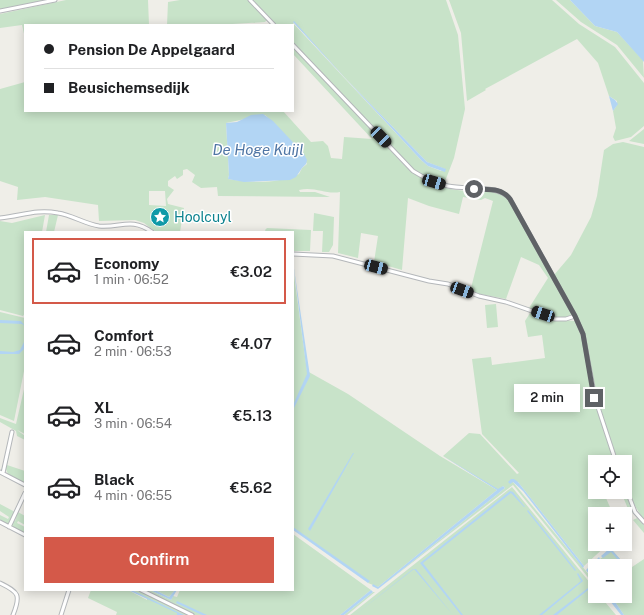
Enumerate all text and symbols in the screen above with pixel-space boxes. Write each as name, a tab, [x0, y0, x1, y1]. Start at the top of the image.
text: Pension De Appelgaard	[68, 41, 235, 58]
text: Beusichemsedijk	[68, 79, 190, 96]
car	[368, 124, 394, 150]
water label: De Hoge Kuijl	[212, 141, 304, 158]
car	[421, 173, 447, 191]
route start	[465, 180, 483, 198]
place icon: Hoolcuyl	[149, 206, 171, 228]
place label: Hoolcuyl	[174, 209, 232, 225]
icon: car	[46, 253, 82, 289]
text: Economy	[94, 255, 159, 272]
car	[363, 258, 389, 276]
text: €3.02	[230, 263, 272, 280]
text: 1 min · 06:52	[94, 272, 169, 287]
car	[449, 280, 475, 300]
car	[530, 305, 556, 323]
icon: car	[46, 325, 82, 361]
text: Comfort	[94, 327, 154, 344]
text: €4.07	[231, 335, 272, 352]
text: 2 min · 06:53	[94, 344, 172, 359]
callout: 2 min	[514, 384, 580, 412]
route end	[585, 389, 603, 407]
text: 2 min	[530, 390, 564, 405]
icon: car	[46, 397, 82, 433]
text: XL	[94, 399, 113, 416]
text: €5.13	[233, 407, 272, 424]
text: 3 min · 06:54	[94, 416, 172, 431]
map controls	[588, 455, 632, 603]
button: locate	[588, 455, 632, 499]
icon: car	[46, 469, 82, 505]
text: Black	[94, 471, 134, 488]
text: €5.62	[230, 479, 272, 496]
text: 4 min · 06:55	[94, 488, 172, 503]
button: +	[588, 507, 632, 551]
button: Confirm	[44, 537, 274, 583]
button: −	[588, 559, 632, 603]

